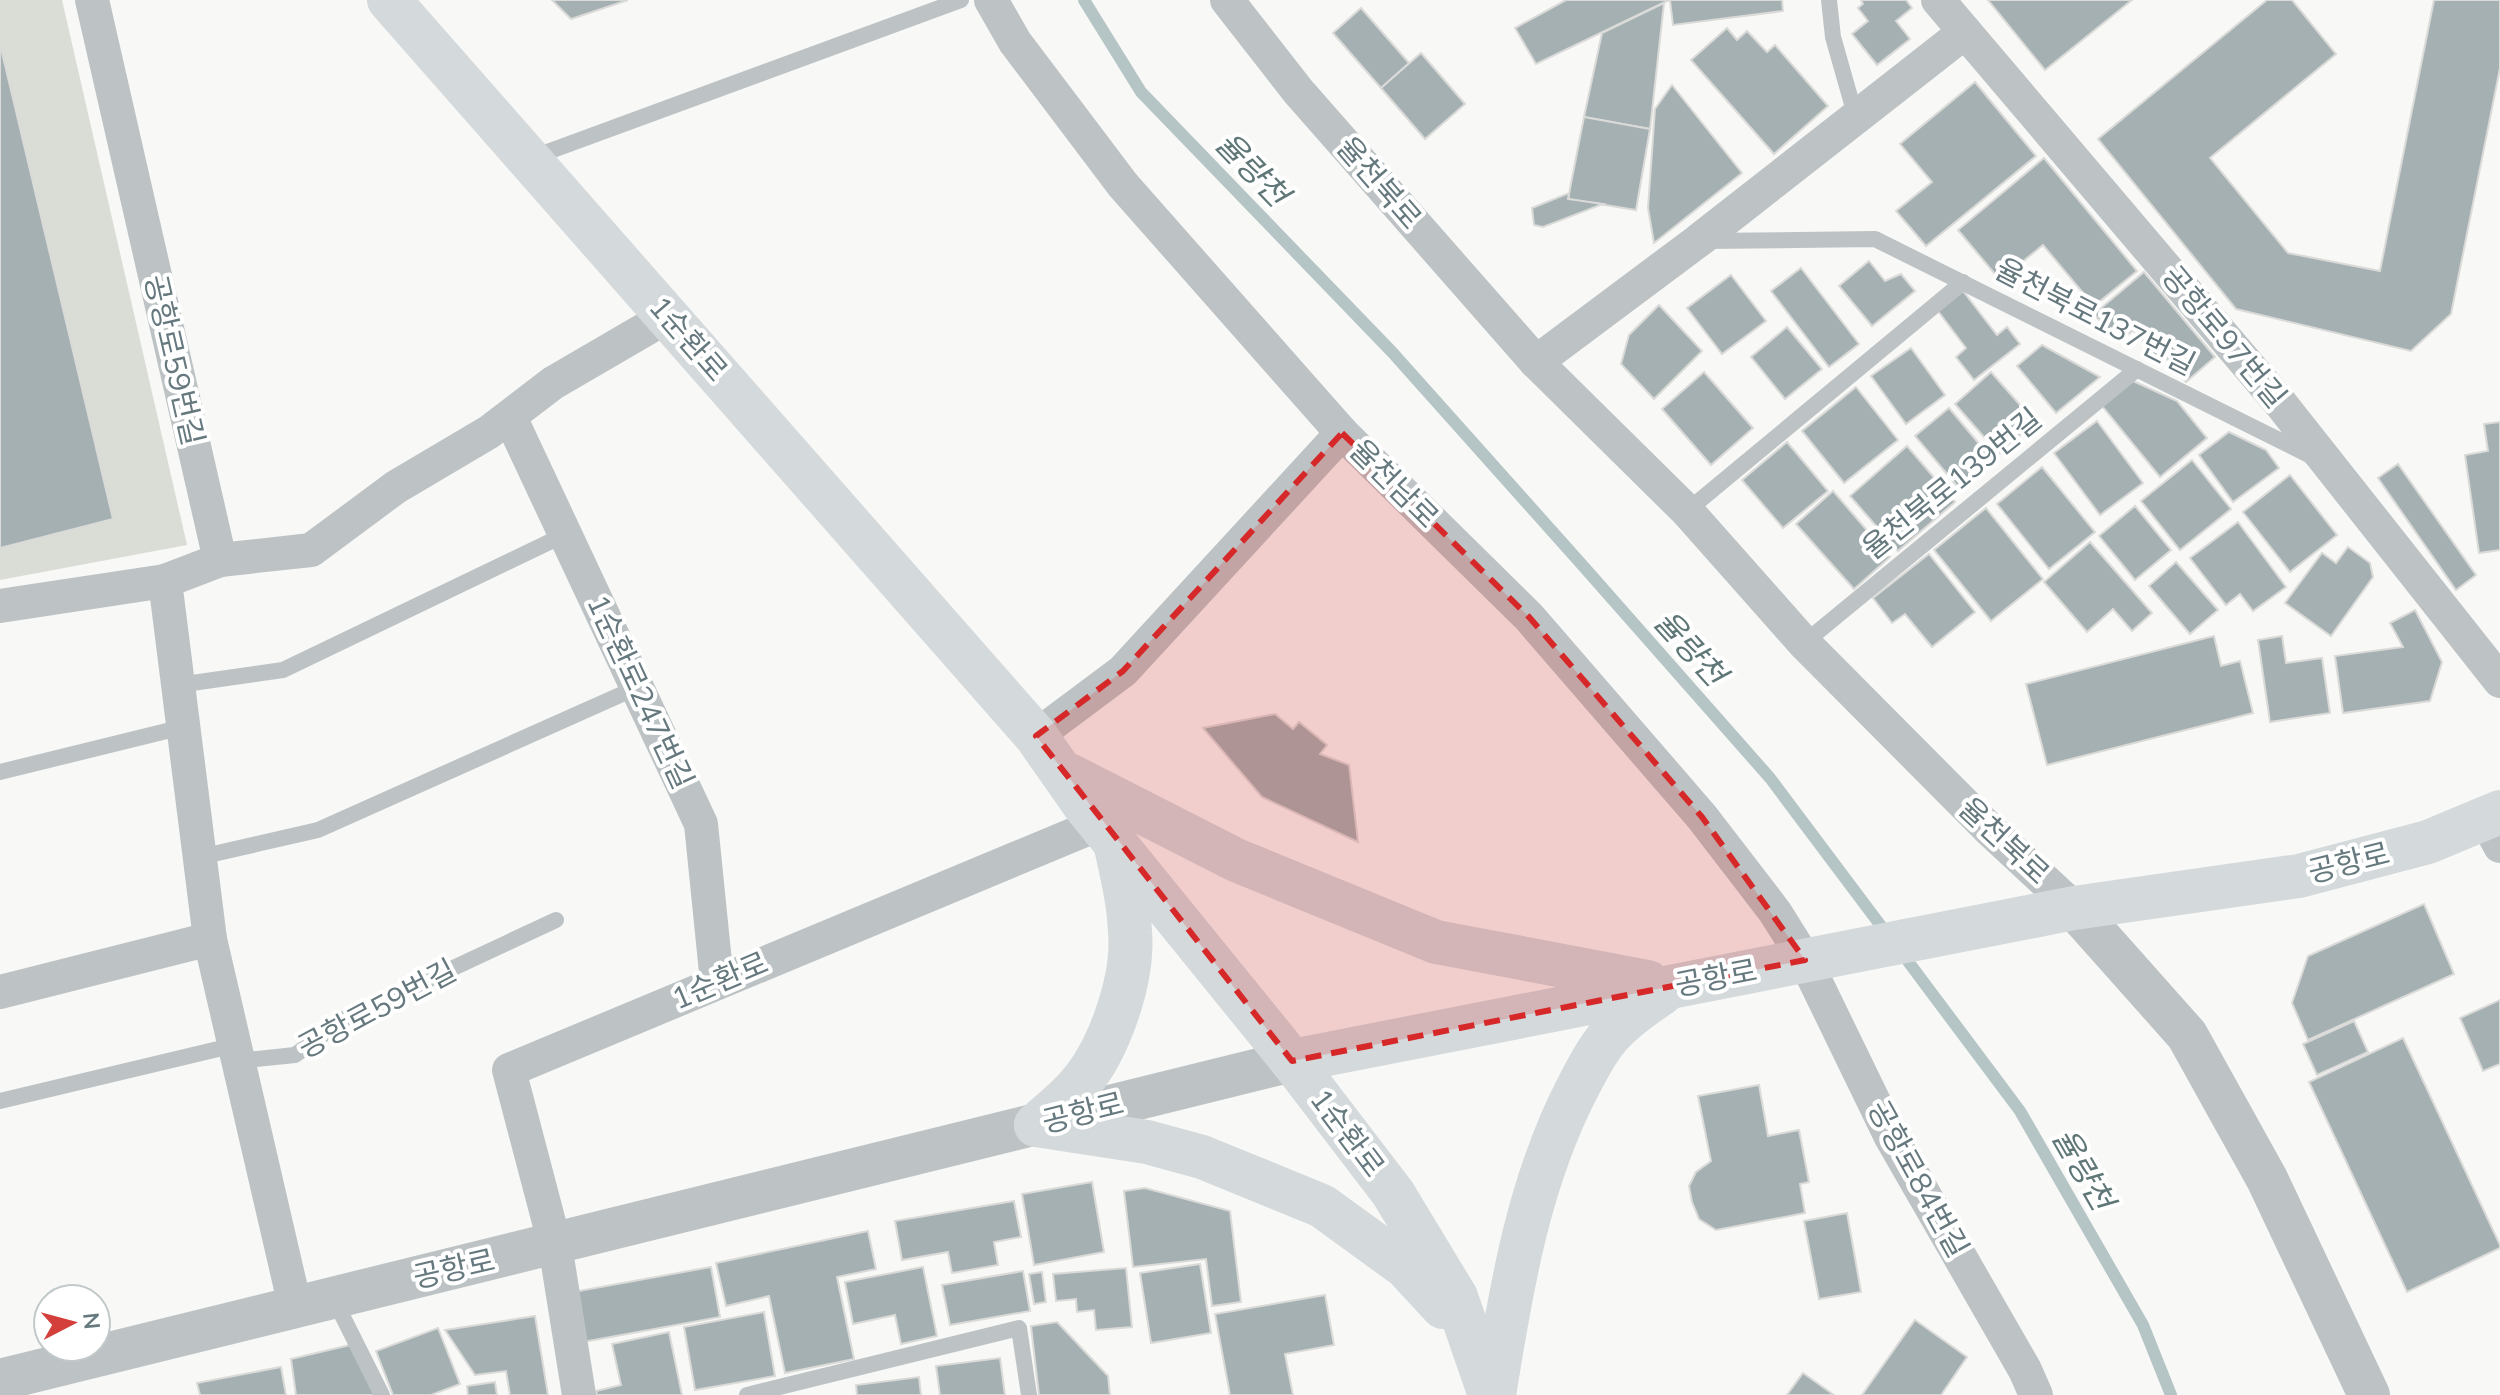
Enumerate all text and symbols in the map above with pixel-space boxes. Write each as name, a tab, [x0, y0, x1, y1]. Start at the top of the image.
water label: 율량천	[1208, 123, 1300, 217]
street label: 율천북로	[1329, 128, 1430, 236]
street label: 율천북로137번길	[1989, 249, 2202, 383]
street label: 공항로97번길	[2154, 257, 2295, 415]
street label: 공항로59번길	[137, 271, 213, 449]
street label: 1순환로	[641, 288, 736, 389]
street label: 율천북로139번길	[1854, 399, 2049, 567]
street label: 율천남로	[1342, 431, 1447, 536]
street label: 1순환로247번길	[579, 588, 703, 795]
water label: 율량천	[1646, 601, 1738, 696]
street label: 율천북로	[1951, 789, 2058, 892]
street label: 공항로	[2304, 834, 2394, 890]
street label: 1순환로	[666, 943, 773, 1017]
street label: 공항로59번길	[291, 950, 462, 1066]
street label: 공항로	[1672, 950, 1760, 1004]
street label: 1순환로	[1302, 1081, 1393, 1184]
street label: 공항로	[1038, 1084, 1128, 1140]
street label: 공항로84번길	[1860, 1093, 1978, 1264]
water label: 율량천	[2044, 1120, 2125, 1220]
street label: 공항로	[409, 1240, 498, 1296]
north arrow	[32, 1283, 112, 1363]
text: N	[77, 1311, 107, 1331]

